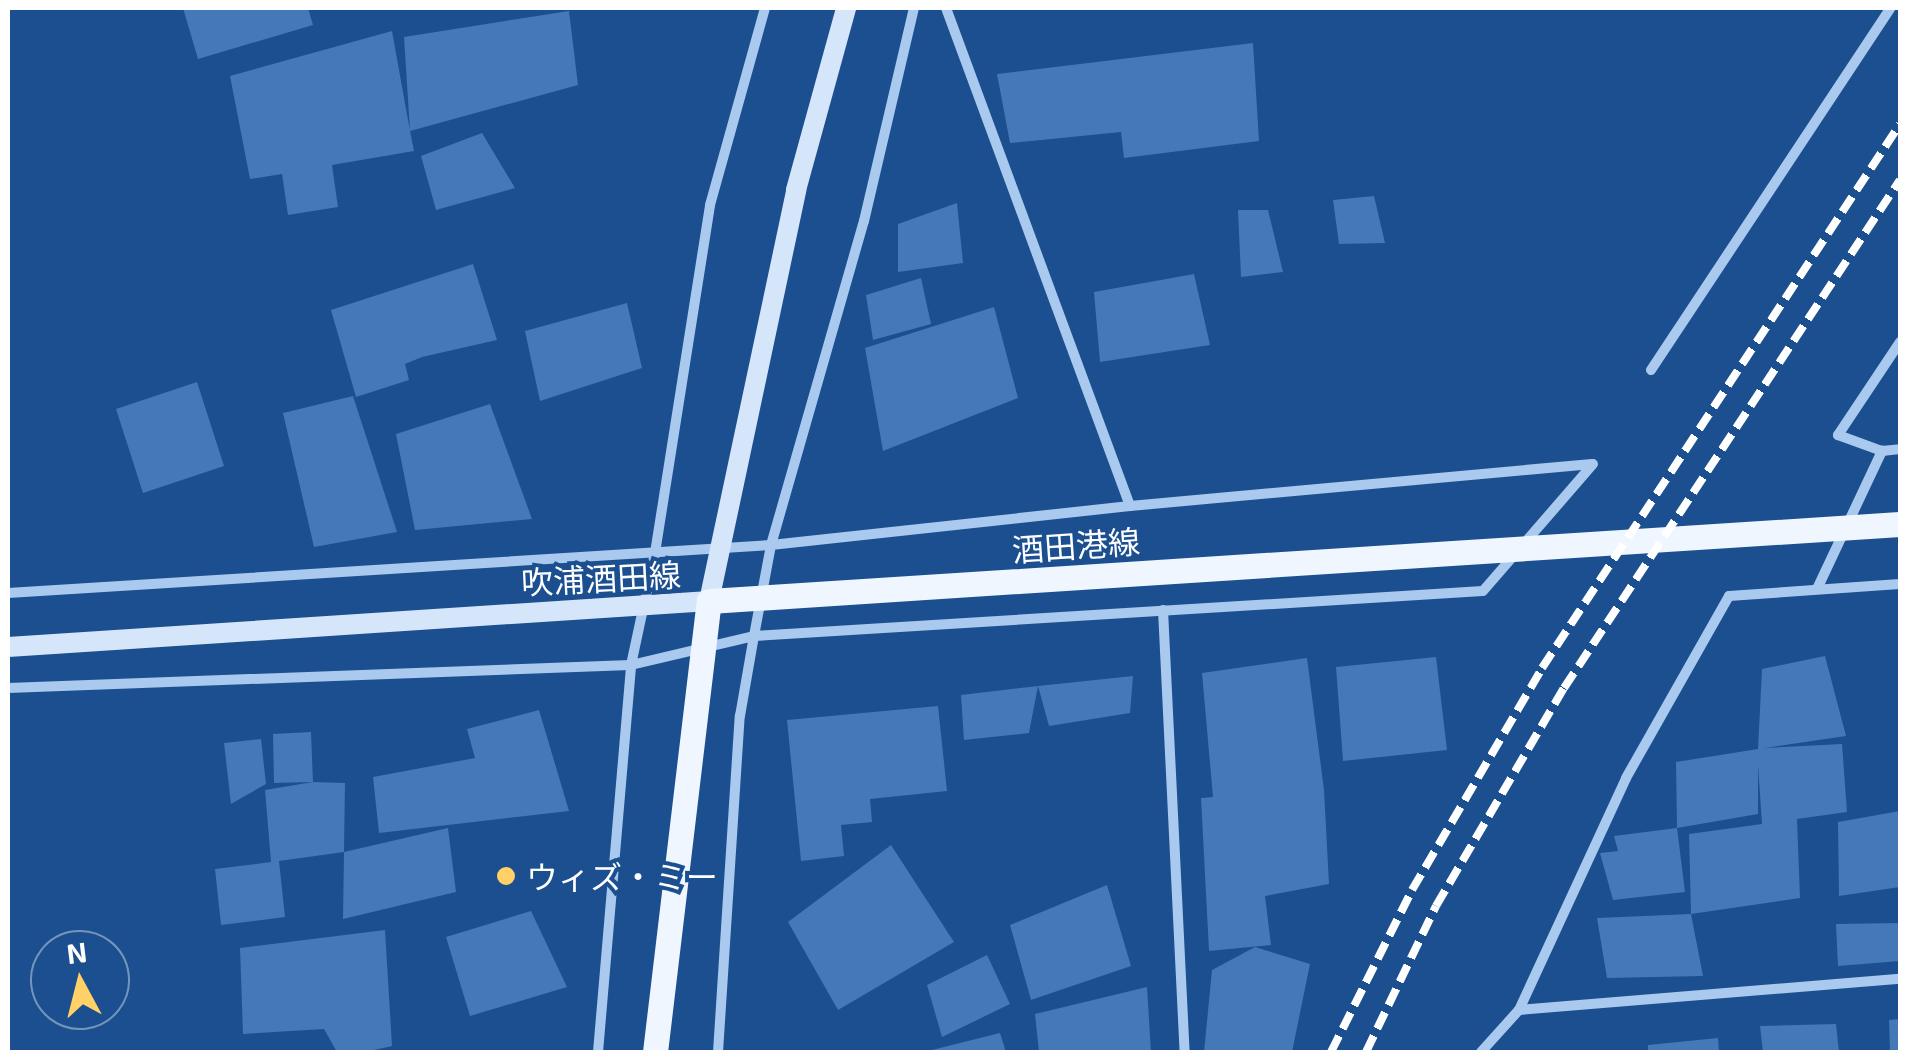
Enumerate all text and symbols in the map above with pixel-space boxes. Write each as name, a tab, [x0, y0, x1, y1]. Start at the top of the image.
street label: 酒田港線	[1011, 521, 1141, 569]
street label: 吹浦酒田線	[520, 555, 682, 601]
place label: ウィズ・ミー	[526, 857, 718, 895]
marker: ウィズ・ミー	[495, 865, 517, 887]
north arrow	[30, 930, 130, 1030]
text: N	[64, 934, 89, 970]

